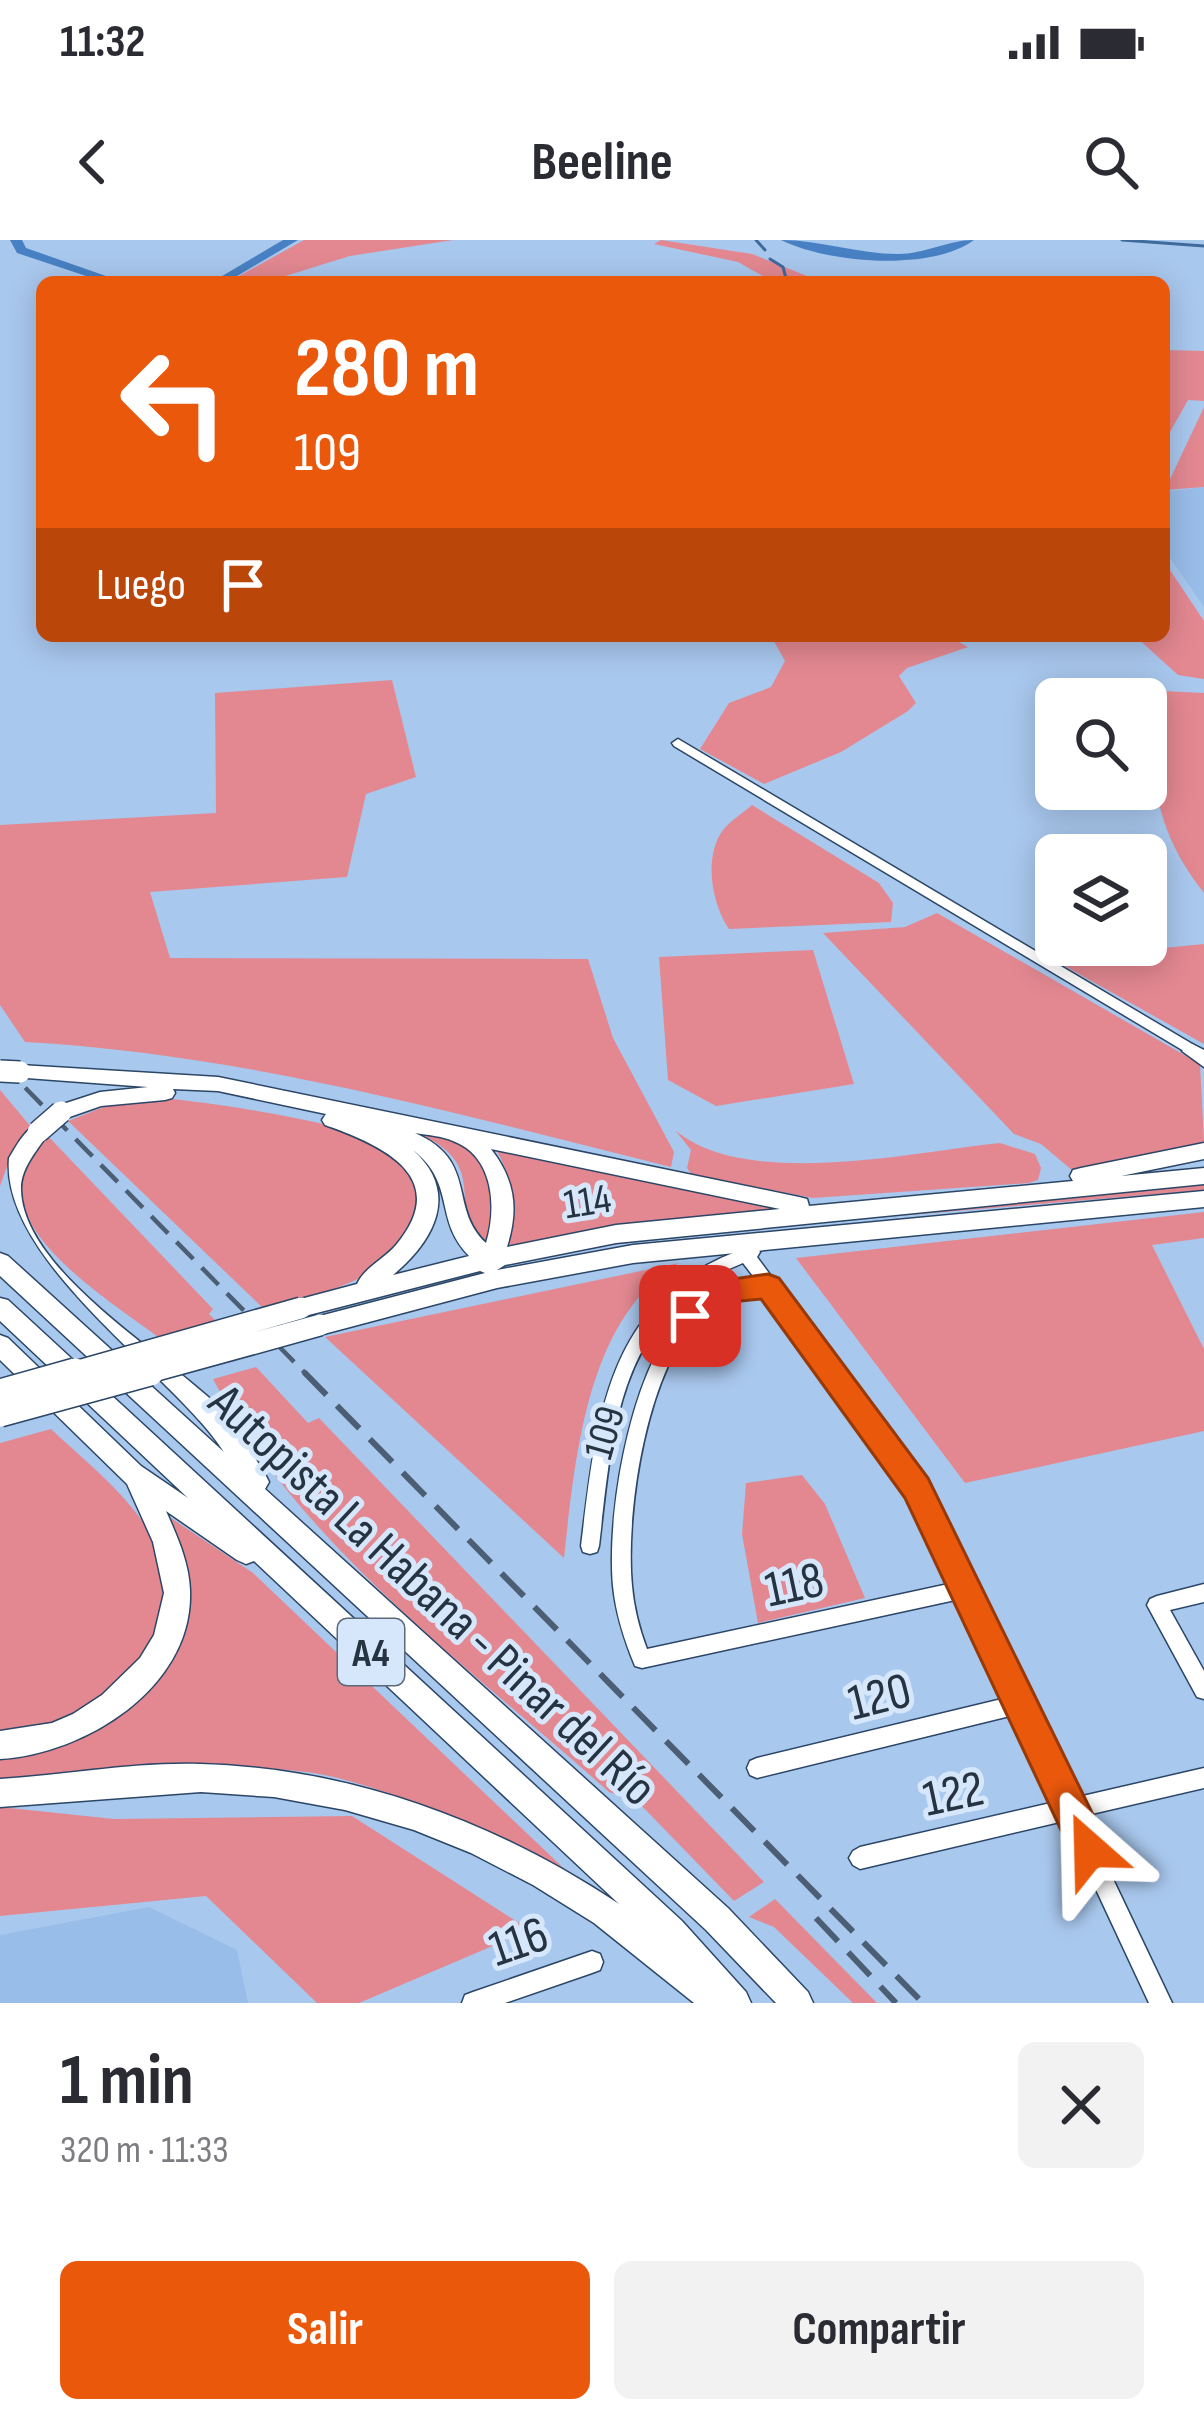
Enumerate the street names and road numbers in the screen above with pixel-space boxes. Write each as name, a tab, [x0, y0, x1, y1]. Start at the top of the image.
street label: 114	[560, 1174, 615, 1231]
street label: Autopista La Habana - Pinar del Río	[195, 1372, 669, 1819]
street label: 109	[574, 1401, 637, 1465]
street label: 118	[760, 1550, 829, 1621]
road number: A4	[338, 1619, 404, 1685]
street label: 120	[842, 1660, 917, 1735]
street label: 122	[918, 1758, 989, 1831]
street label: 116	[481, 1904, 556, 1981]

